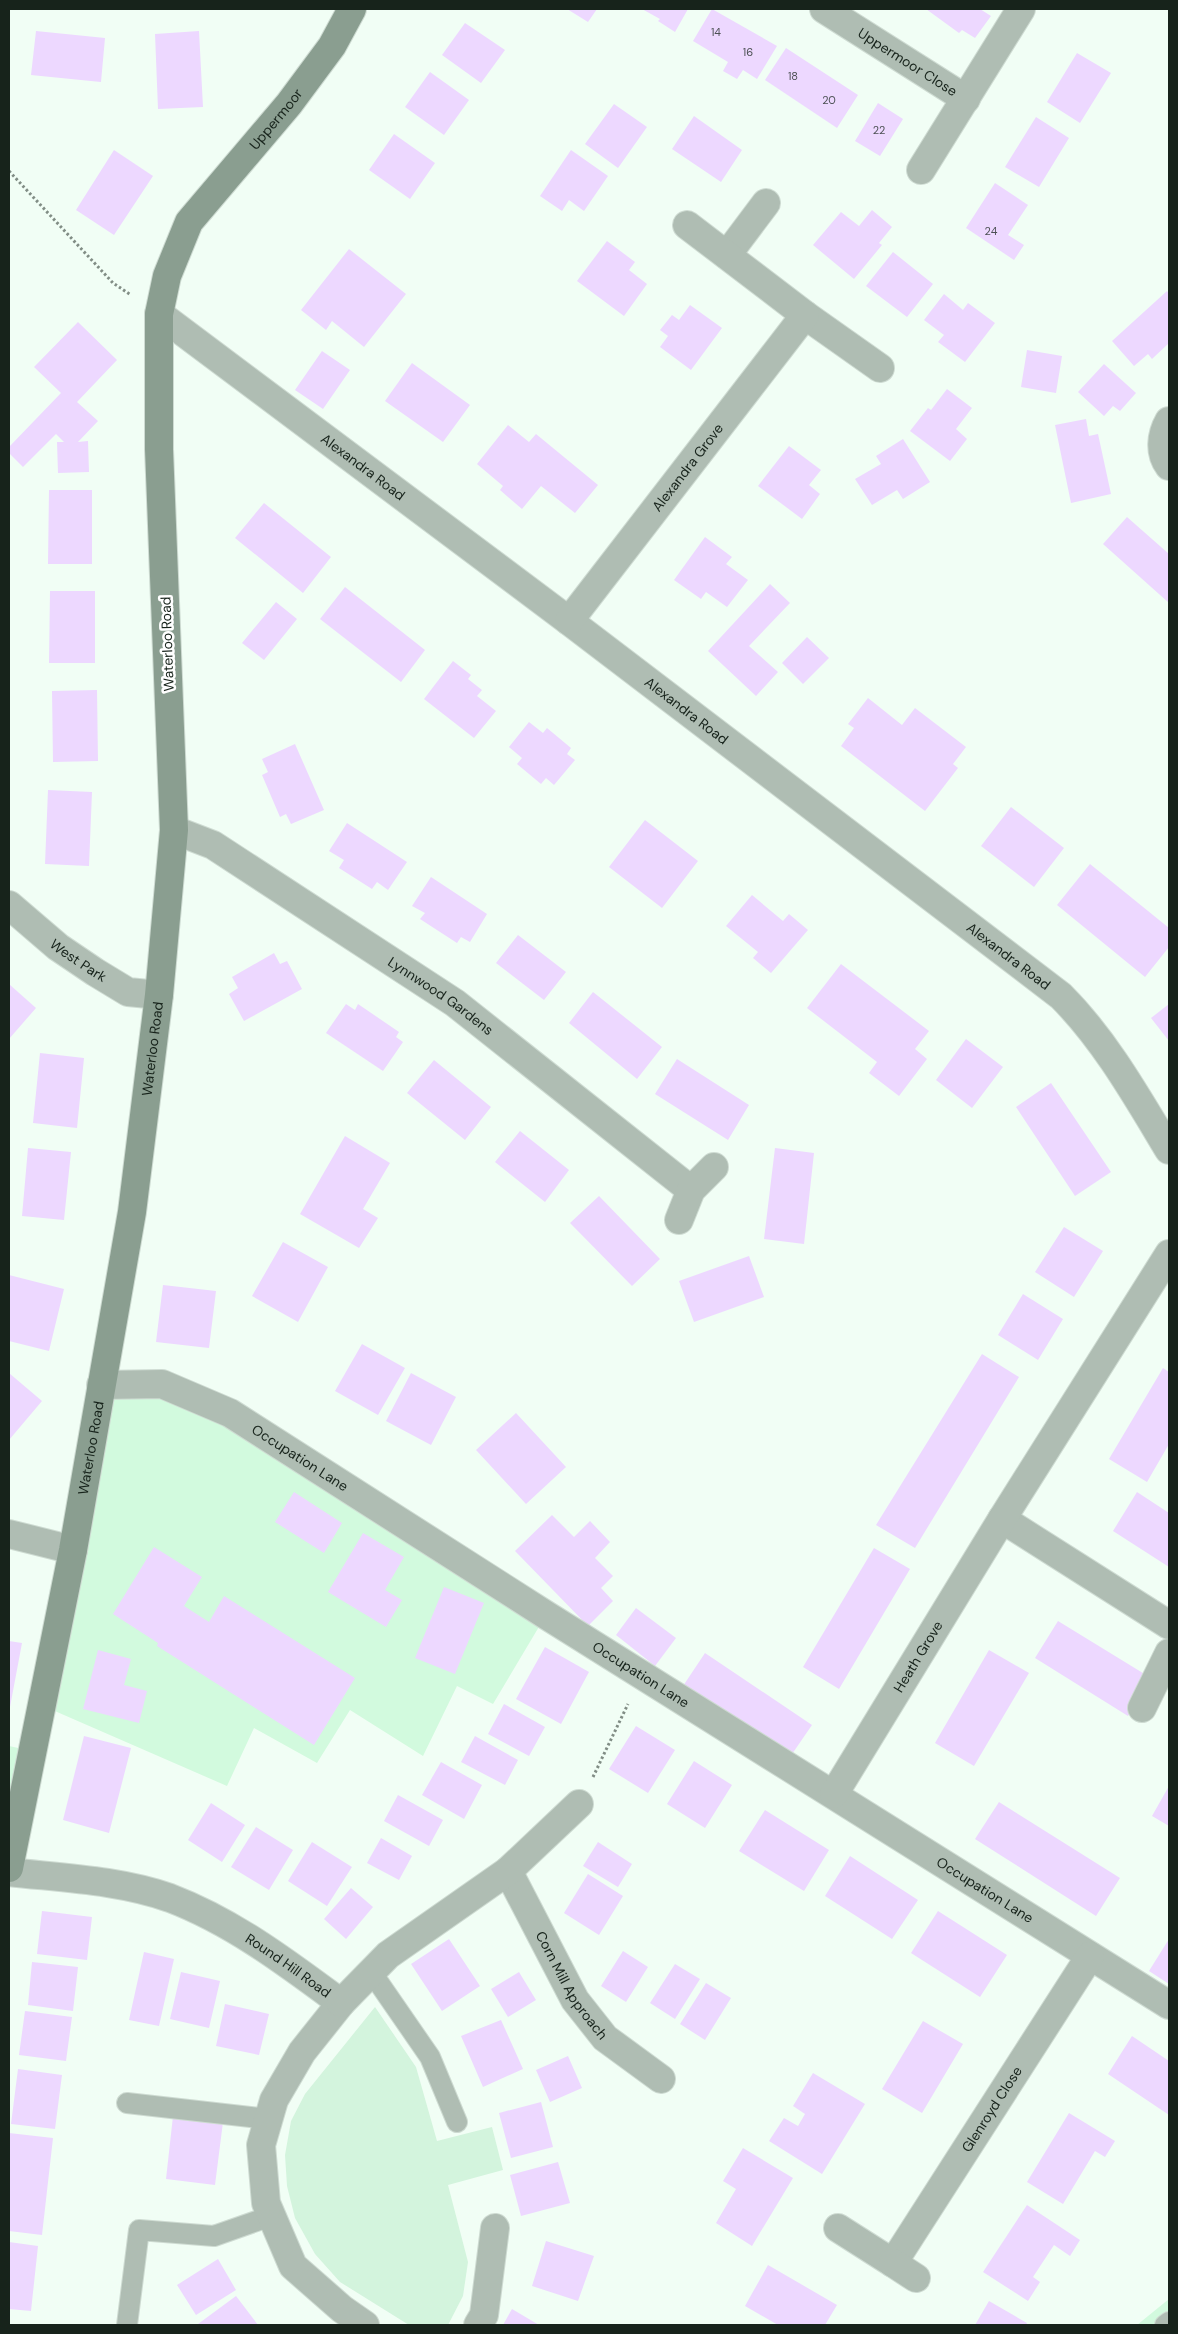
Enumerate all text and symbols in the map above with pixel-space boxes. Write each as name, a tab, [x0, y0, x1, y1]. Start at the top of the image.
street label: Uppermoor Close	[855, 24, 961, 100]
house number: 14	[711, 25, 721, 39]
house number: 16	[743, 45, 753, 59]
house number: 18	[788, 69, 798, 83]
street label: Uppermoor	[245, 85, 306, 153]
house number: 20	[822, 93, 836, 107]
house number: 22	[873, 123, 885, 137]
house number: 24	[985, 224, 998, 238]
street label: Alexandra Grove	[648, 420, 727, 515]
street label: Alexandra Road	[317, 429, 409, 504]
street label: Waterloo Road	[156, 596, 178, 692]
street label: Alexandra Road	[641, 673, 732, 748]
street label: Alexandra Road	[963, 918, 1054, 994]
street label: West Park	[46, 935, 110, 986]
street label: Lynnwood Gardens	[385, 953, 497, 1039]
street label: Waterloo Road	[138, 1001, 167, 1097]
street label: Waterloo Road	[74, 1400, 108, 1496]
street label: Occupation Lane	[248, 1420, 352, 1495]
street label: Heath Grove	[889, 1617, 947, 1696]
street label: Occupation Lane	[589, 1637, 693, 1712]
street label: Occupation Lane	[933, 1853, 1037, 1927]
street label: Corn Mill Approach	[532, 1928, 612, 2043]
street label: Round Hill Road	[242, 1929, 335, 2002]
street label: Glenroyd Close	[958, 2063, 1026, 2155]

